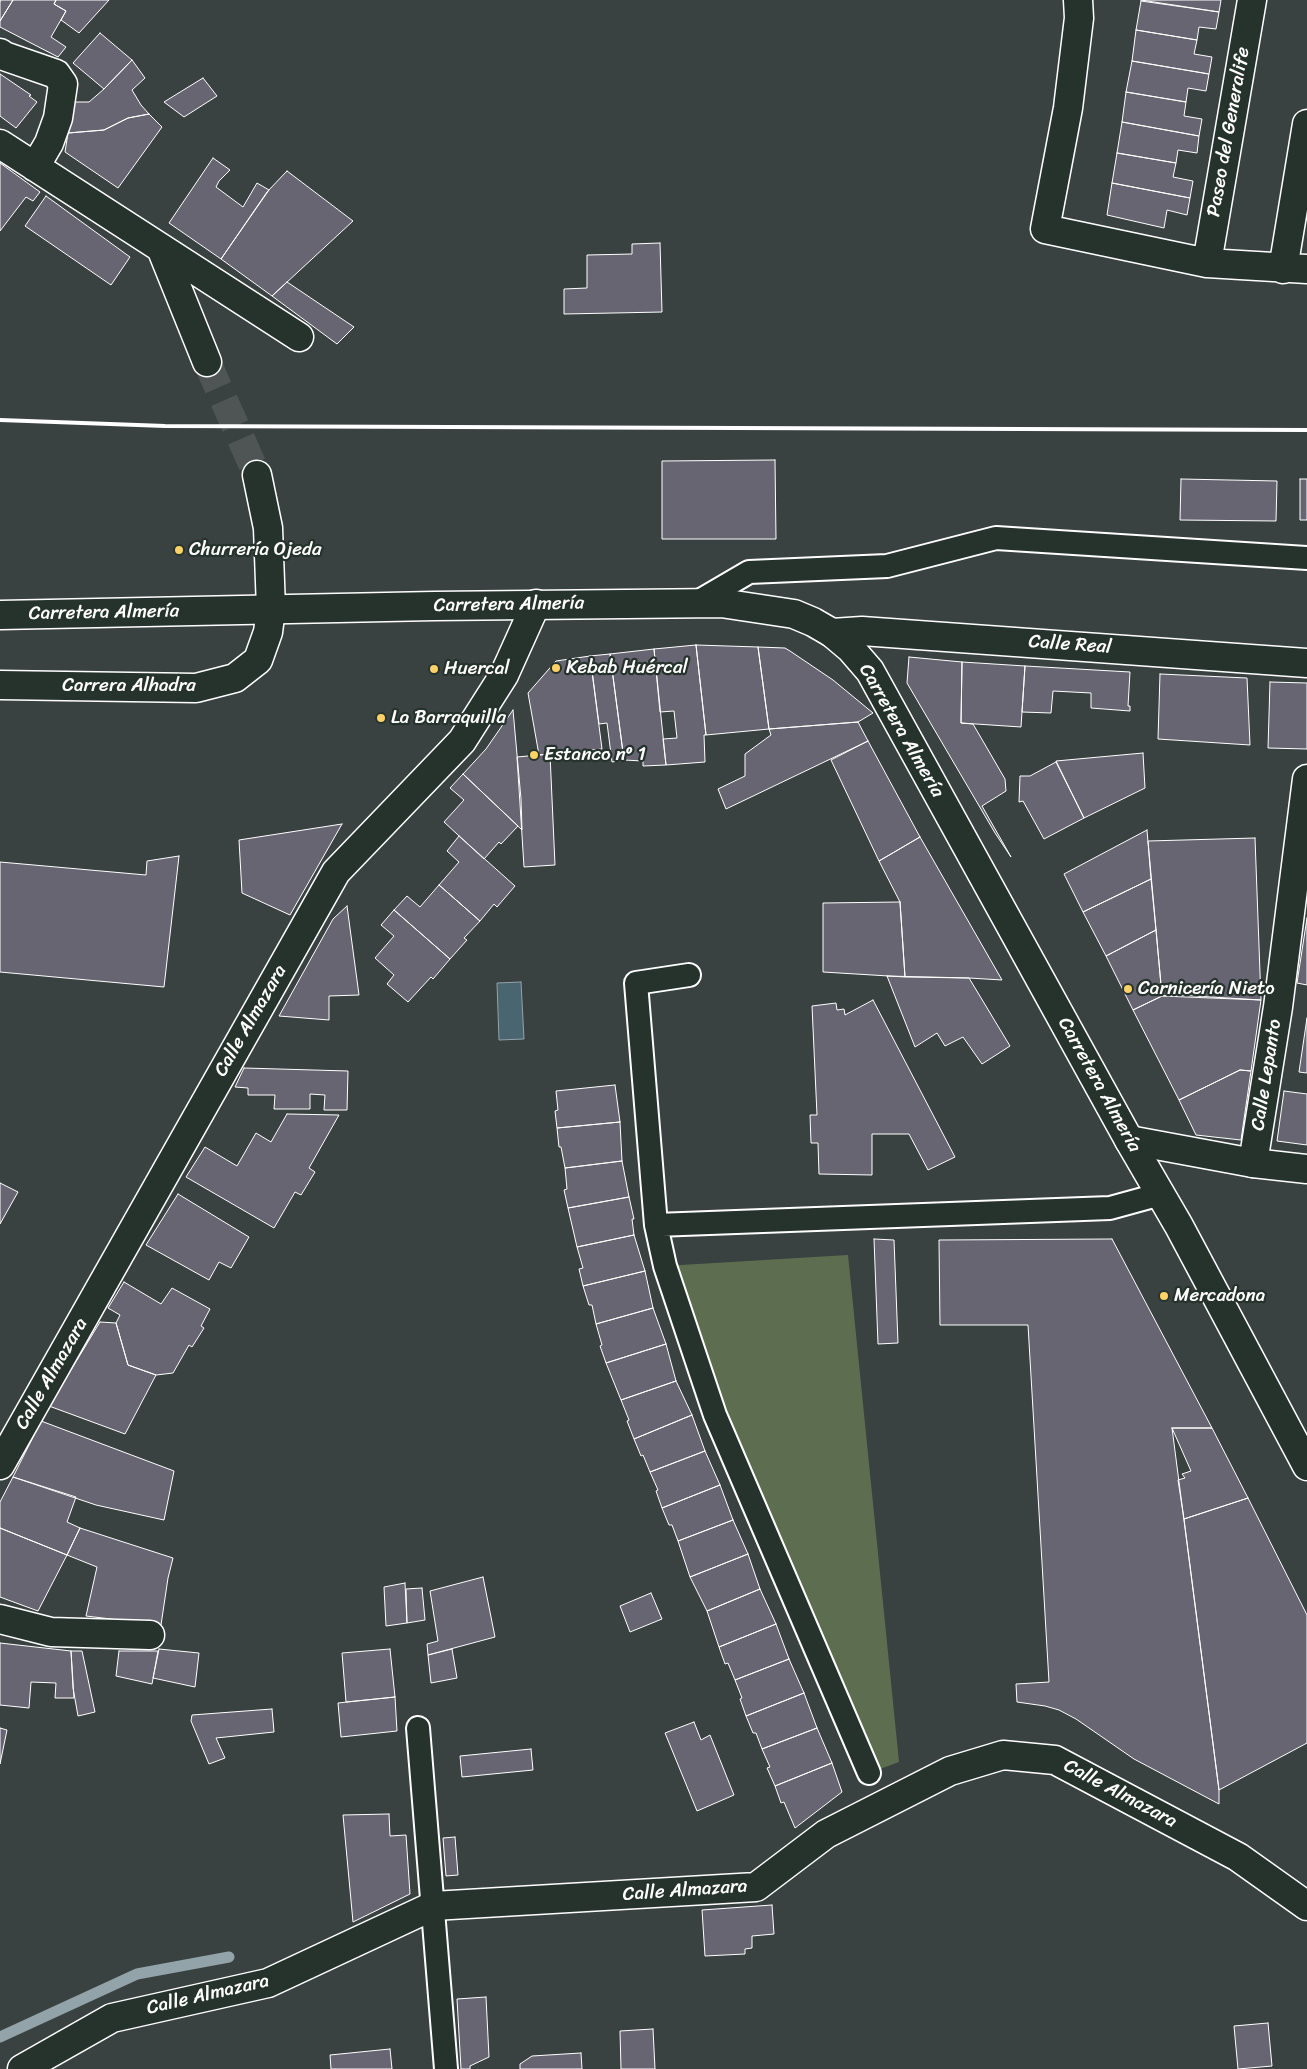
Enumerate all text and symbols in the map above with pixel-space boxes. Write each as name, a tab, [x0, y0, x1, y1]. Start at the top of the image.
street label: Paseo del Generalife	[1203, 45, 1255, 219]
place label: Churrería Ojeda	[189, 539, 322, 561]
marker: Churrería Ojeda	[173, 544, 185, 556]
street label: Carretera Almería	[433, 592, 585, 618]
street label: Carretera Almería	[28, 600, 180, 626]
street label: Calle Real	[1028, 631, 1112, 659]
place label: Kebab Huércal	[566, 657, 688, 679]
place label: Huercal	[444, 658, 510, 680]
street label: Carretera Almería	[853, 660, 949, 802]
marker: Kebab Huércal	[550, 662, 562, 674]
marker: Huercal	[428, 663, 440, 675]
street label: Carrera Alhadra	[62, 675, 196, 697]
place label: La Barraquilla	[391, 707, 506, 729]
marker: La Barraquilla	[375, 712, 387, 724]
place label: Estanco nº 1	[544, 744, 646, 766]
marker: Estanco nº 1	[528, 749, 540, 761]
street label: Calle Almazara	[210, 961, 292, 1081]
place label: Carnicería Nieto	[1138, 978, 1275, 1000]
marker: Carnicería Nieto	[1122, 983, 1134, 995]
street label: Carretera Almería	[1053, 1014, 1145, 1156]
street label: Calle Lepanto	[1247, 1018, 1287, 1132]
place label: Mercadona	[1174, 1285, 1265, 1307]
marker: Mercadona	[1158, 1290, 1170, 1302]
street label: Calle Almazara	[11, 1314, 93, 1434]
street label: Calle Almazara	[1060, 1755, 1180, 1833]
street label: Calle Almazara	[622, 1875, 748, 1907]
street label: Calle Almazara	[145, 1970, 271, 2020]

